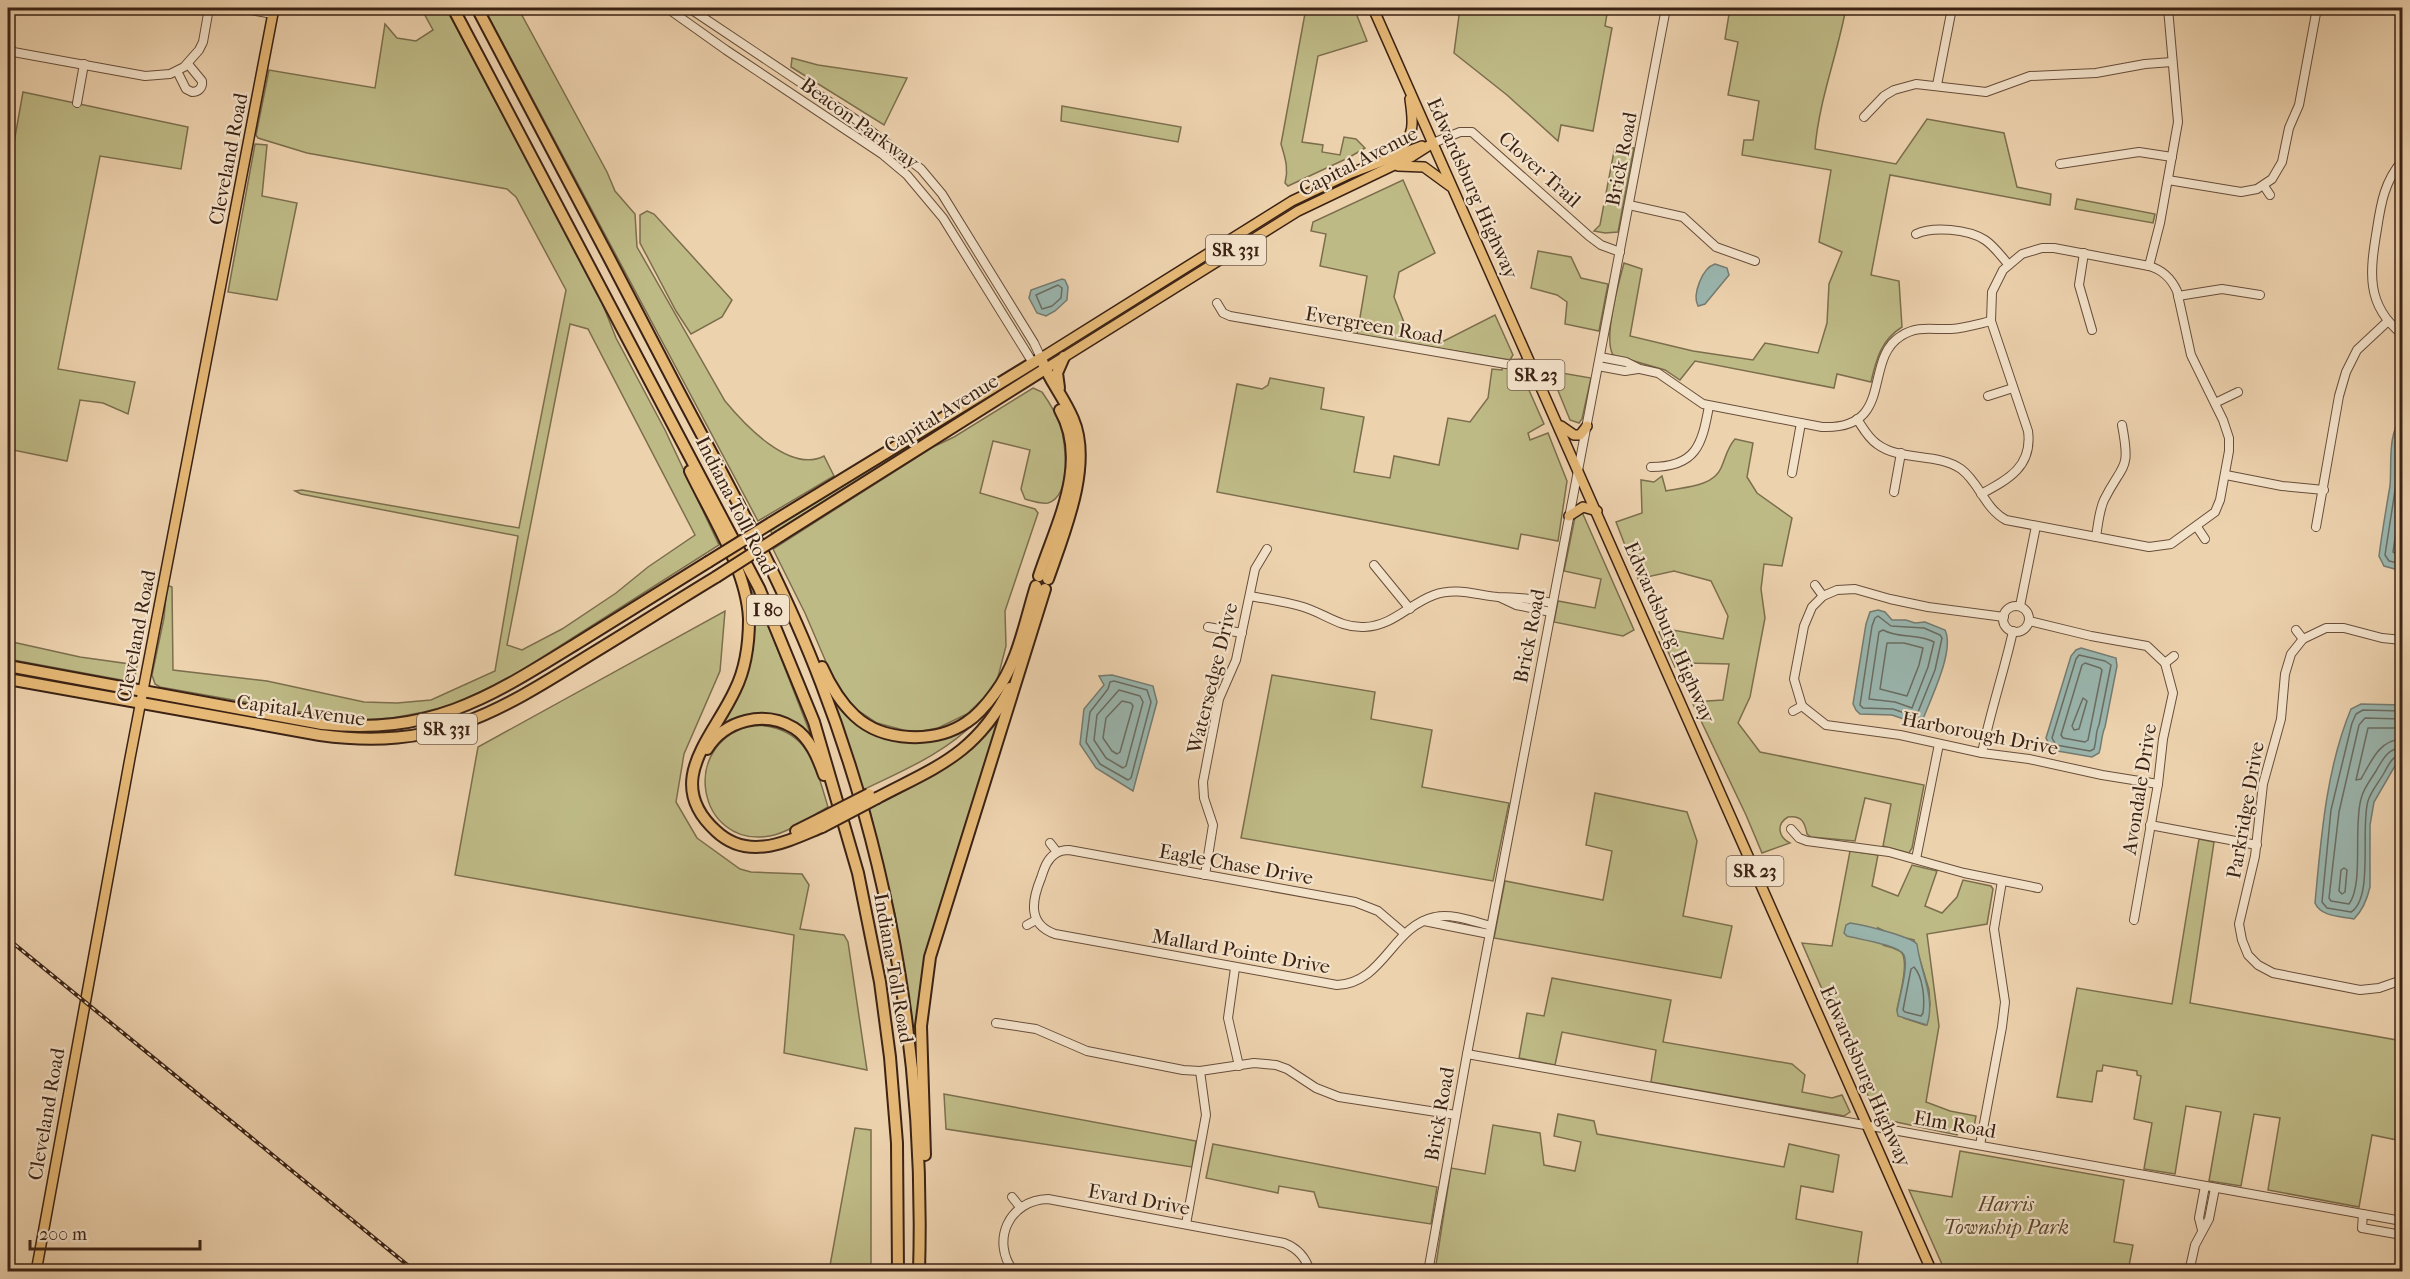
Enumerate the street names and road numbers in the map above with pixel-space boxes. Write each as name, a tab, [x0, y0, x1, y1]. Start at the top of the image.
street label: Beacon Parkway	[796, 73, 925, 175]
street label: Cleveland Road	[204, 90, 253, 227]
street label: Edwardsburg Highway	[1422, 94, 1523, 284]
street label: Brick Road	[1601, 109, 1642, 208]
street label: Capital Avenue	[1295, 122, 1421, 201]
street label: Clover Trail	[1494, 127, 1586, 212]
road number: SR 331	[1206, 235, 1266, 265]
street label: Evergreen Road	[1303, 302, 1446, 349]
road number: SR 23	[1508, 360, 1564, 390]
street label: Capital Avenue	[880, 369, 1003, 458]
street label: Indiana Toll Road	[691, 432, 781, 579]
street label: Edwardsburg Highway	[1619, 538, 1720, 728]
street label: Cleveland Road	[112, 567, 161, 704]
street label: Brick Road	[1509, 586, 1550, 685]
road number: I 80	[747, 595, 789, 625]
street label: Watersedge Drive	[1182, 600, 1242, 757]
street label: Capital Avenue	[235, 690, 367, 731]
street label: Harborough Drive	[1900, 707, 2060, 760]
road number: SR 331	[417, 714, 477, 744]
street label: Avondale Drive	[2118, 722, 2161, 857]
street label: Parkridge Drive	[2222, 740, 2269, 880]
street label: Eagle Chase Drive	[1157, 840, 1315, 889]
road number: SR 23	[1726, 856, 1784, 886]
street label: Indiana Toll Road	[869, 891, 918, 1046]
street label: Mallard Pointe Drive	[1150, 924, 1332, 979]
street label: Edwardsburg Highway	[1815, 982, 1916, 1172]
street label: Cleveland Road	[24, 1045, 70, 1182]
street label: Brick Road	[1420, 1064, 1459, 1163]
street label: Elm Road	[1912, 1106, 1999, 1143]
street label: Evard Drive	[1086, 1179, 1192, 1220]

